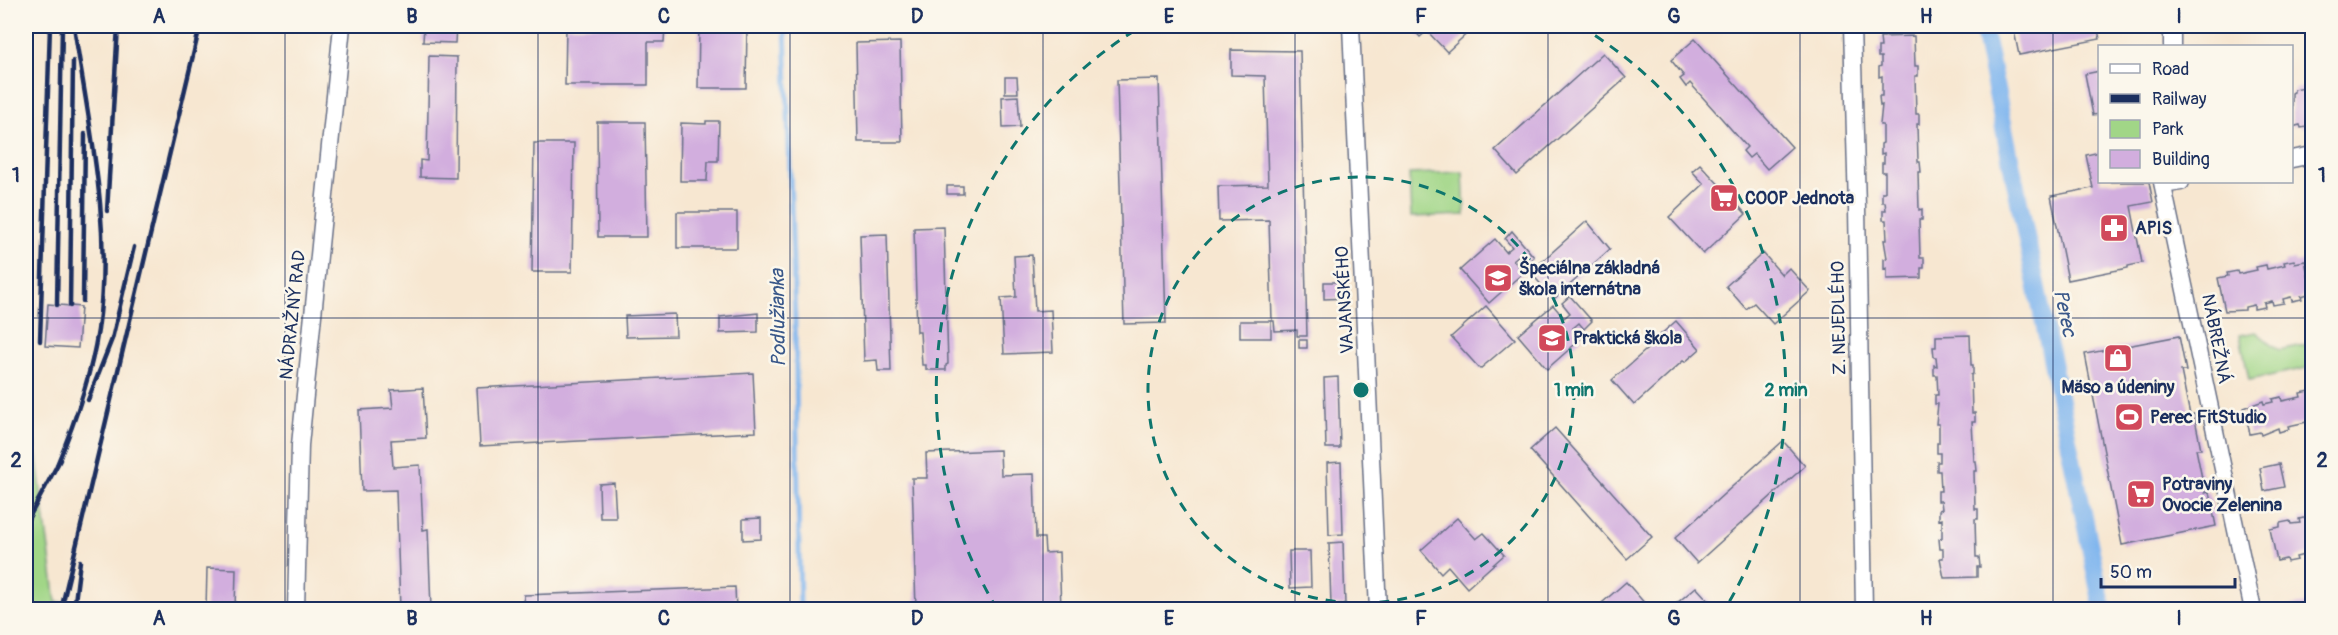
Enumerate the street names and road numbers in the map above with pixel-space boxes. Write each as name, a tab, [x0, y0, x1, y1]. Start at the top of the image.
street label: VAJANSKÉHO	[1331, 246, 1359, 354]
street label: NÁDRAŽNÝ RAD	[275, 249, 311, 381]
street label: Z. NEJEDLÉHO	[1827, 261, 1851, 375]
street label: NÁBREŽNÁ	[2196, 292, 2236, 386]

